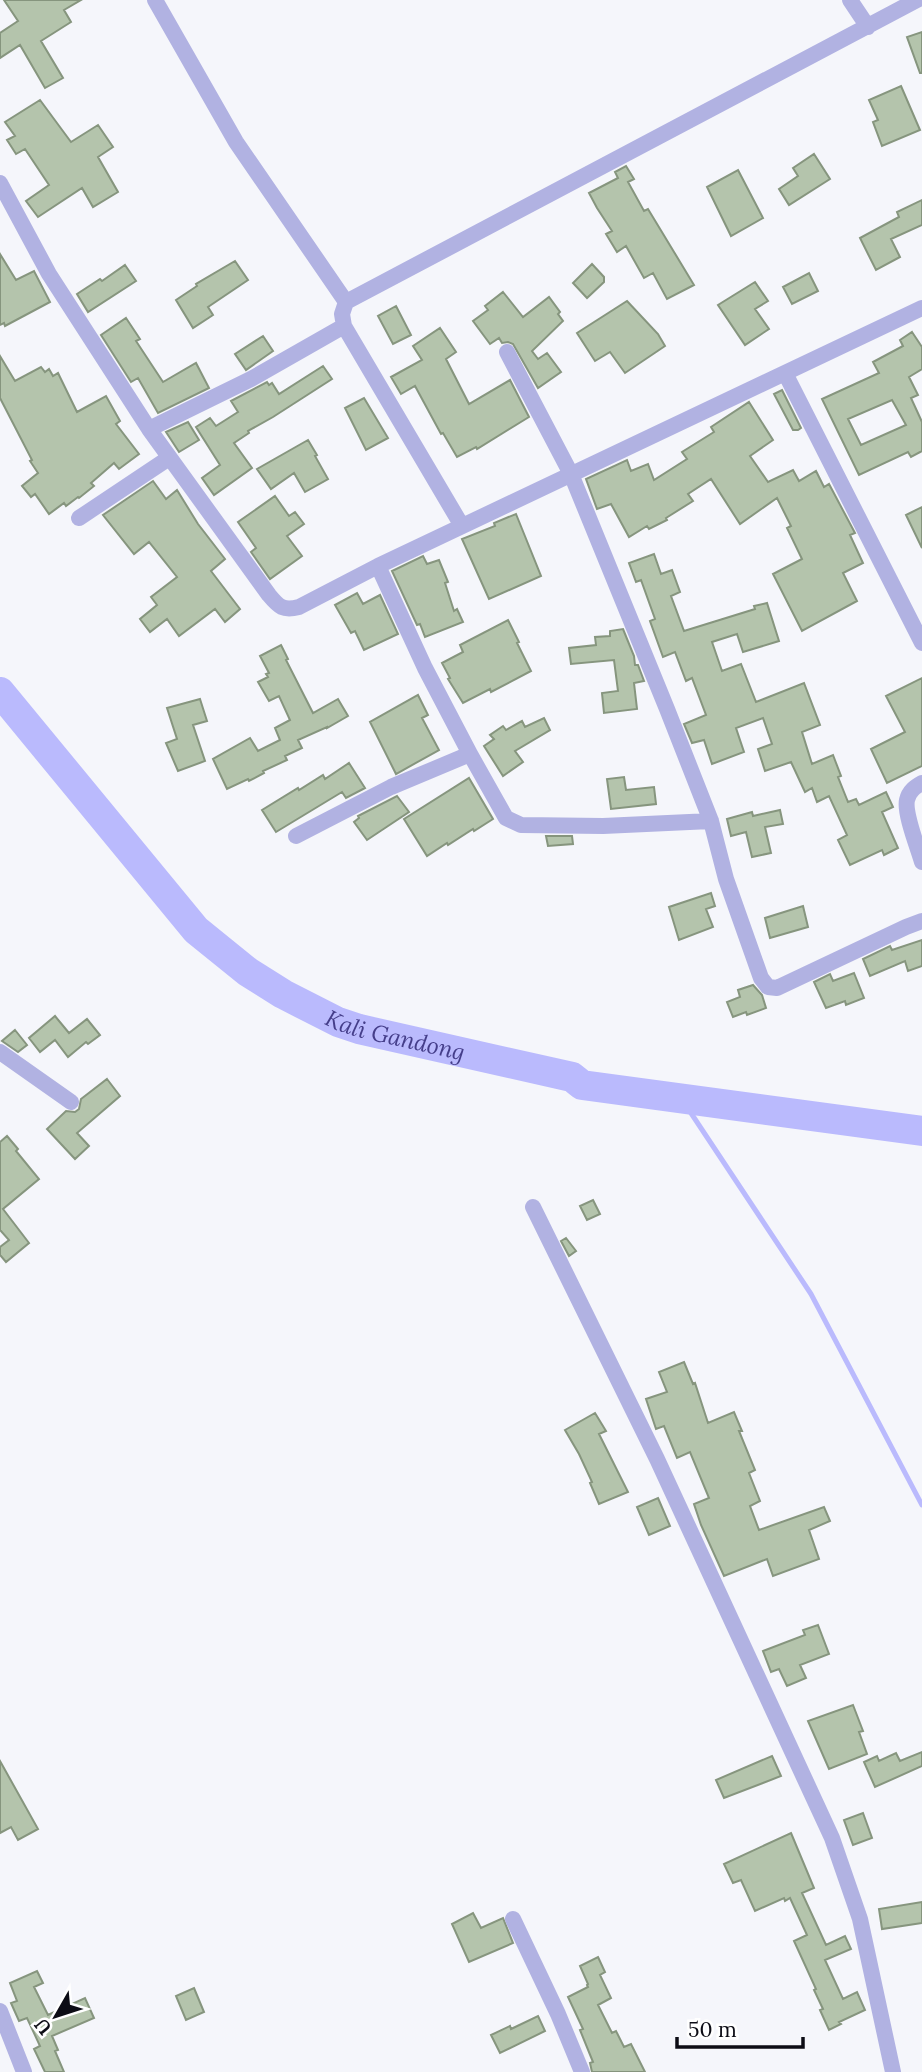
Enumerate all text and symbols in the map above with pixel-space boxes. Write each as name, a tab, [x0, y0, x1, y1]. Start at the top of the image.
water label: Kali Gandong	[320, 1003, 468, 1066]
north arrow	[21, 1981, 91, 2051]
scale bar	[677, 2006, 803, 2050]
text: U	[29, 2014, 57, 2040]
text: 50 m	[688, 2016, 737, 2043]

